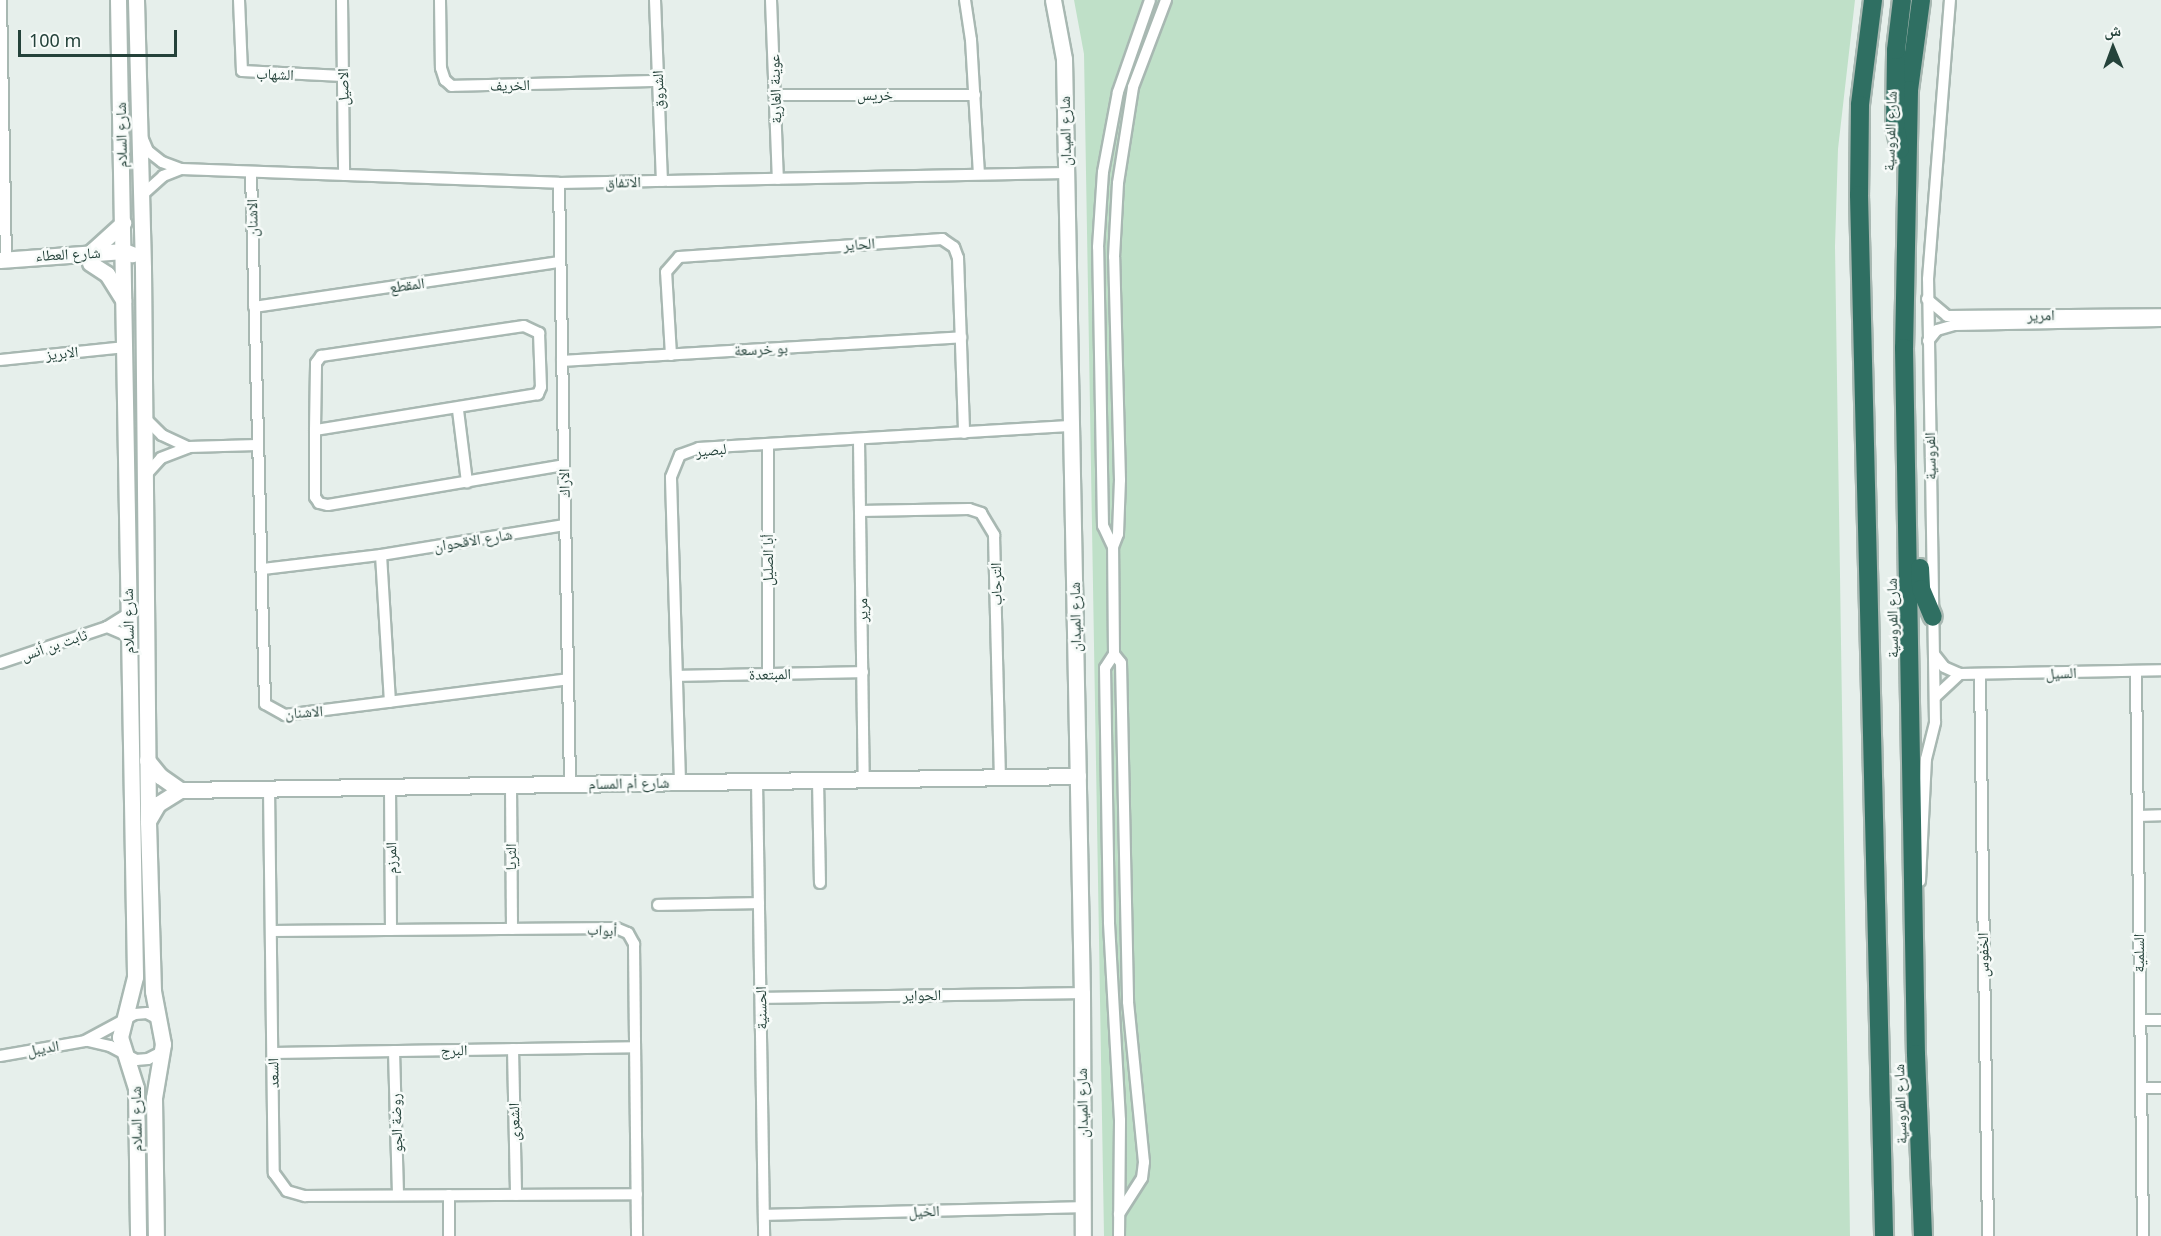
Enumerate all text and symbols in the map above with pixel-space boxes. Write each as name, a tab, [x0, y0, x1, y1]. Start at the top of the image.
scale bar	[21, 18, 180, 56]
north arrow	[2083, 18, 2143, 78]
text: ش	[2104, 19, 2121, 41]
text: 100 m	[29, 28, 81, 52]
street label: عوينة الغارية	[765, 54, 785, 124]
street label: الشهاب	[256, 64, 294, 84]
street label: الاصيل	[334, 68, 352, 106]
street label: الشروق	[648, 70, 668, 110]
street label: الخريف	[490, 76, 530, 94]
street label: خريس	[857, 86, 893, 104]
street label: شارع الفروسية	[1880, 91, 1900, 171]
street label: شارع الميدان	[1055, 96, 1075, 166]
street label: شارع السلام	[111, 102, 131, 168]
street label: الاتفاق	[605, 173, 641, 191]
street label: الاشنان	[243, 199, 261, 237]
street label: الحاير	[843, 234, 875, 254]
street label: شارع العطاء	[35, 243, 101, 265]
street label: المقطع	[388, 274, 426, 296]
street label: امرير	[2027, 306, 2055, 324]
street label: بو خرسعة	[734, 339, 788, 359]
street label: الابريز	[45, 342, 79, 364]
street label: الفروسية	[1921, 432, 1939, 480]
street label: لبصير	[695, 439, 727, 461]
street label: الاراك	[555, 468, 573, 498]
street label: شارع الاقحوان	[432, 525, 514, 555]
street label: أبا الصليل	[759, 534, 777, 586]
street label: الترحاب	[987, 562, 1005, 606]
street label: شارع الفروسية	[1882, 578, 1902, 658]
street label: شارع الميدان	[1065, 582, 1085, 652]
street label: شارع السلام	[118, 588, 138, 654]
street label: مرير	[853, 598, 871, 622]
street label: ثابت بن أنس	[18, 625, 90, 665]
street label: السيل	[2045, 663, 2077, 683]
street label: المبتعدة	[749, 665, 791, 683]
street label: الاشنان	[284, 702, 324, 722]
street label: شارع أم المسام	[588, 773, 670, 793]
street label: المرزم	[382, 842, 400, 874]
street label: الثريا	[502, 843, 520, 871]
street label: أبواب	[586, 920, 618, 940]
street label: الخفوس	[1974, 932, 1992, 978]
street label: السلمية	[2130, 934, 2148, 972]
street label: الحسنية	[752, 986, 770, 1030]
street label: الحواير	[903, 986, 941, 1004]
street label: الديبل	[26, 1036, 60, 1060]
street label: البرج	[440, 1041, 468, 1059]
street label: السعد	[264, 1058, 282, 1088]
street label: شارع الفروسية	[1890, 1064, 1910, 1144]
street label: شارع الميدان	[1072, 1068, 1092, 1138]
street label: شارع السلام	[126, 1086, 146, 1152]
street label: روضة الجو	[386, 1093, 406, 1153]
street label: الشعرى	[505, 1103, 523, 1141]
street label: الخيل	[908, 1201, 940, 1221]

